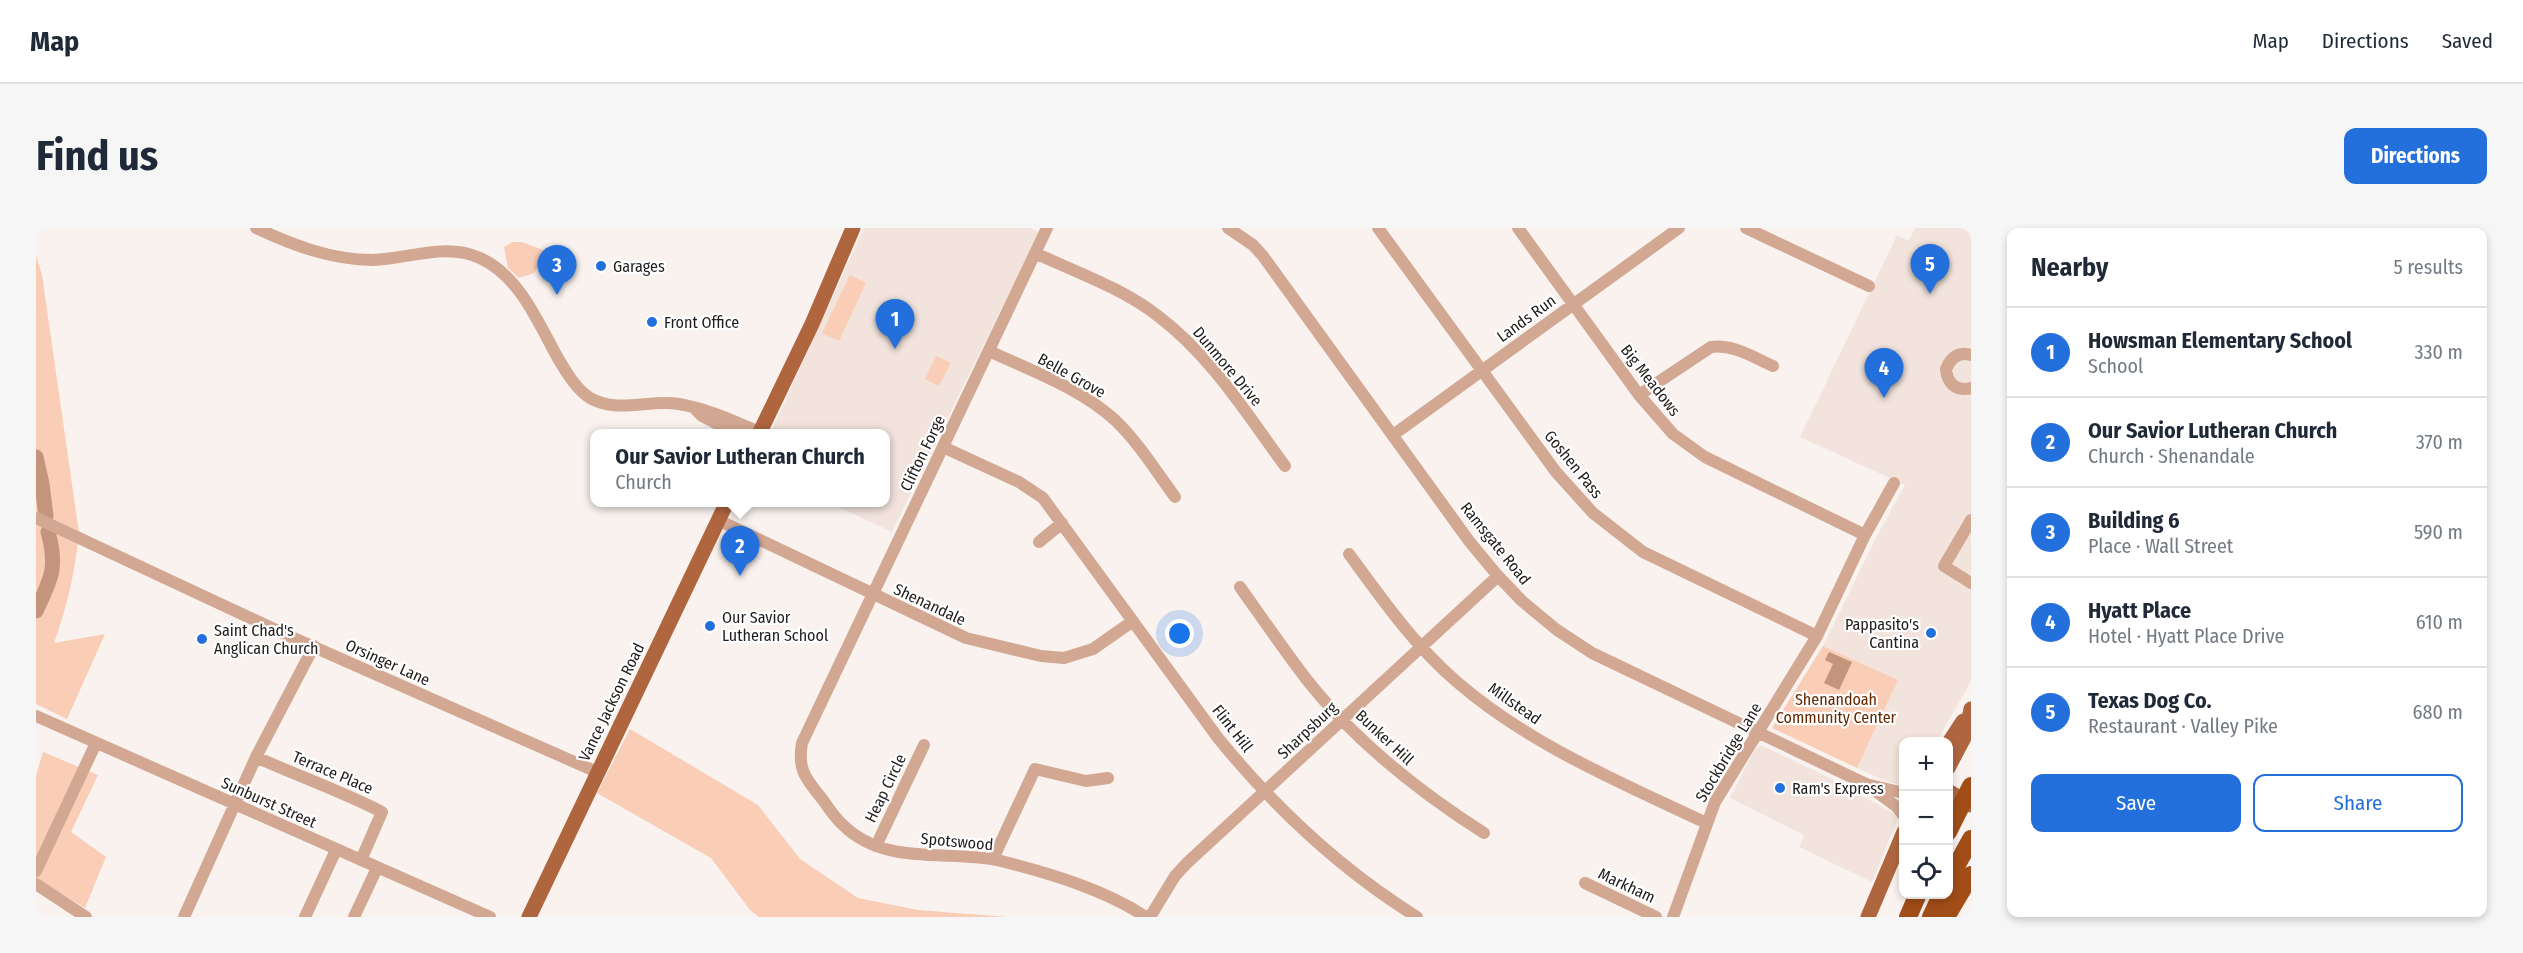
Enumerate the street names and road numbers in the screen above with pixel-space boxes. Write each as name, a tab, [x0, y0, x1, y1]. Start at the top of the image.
street label: Lands Run	[1493, 291, 1559, 346]
street label: Dunmore Drive	[1189, 323, 1266, 410]
street label: Big Meadows	[1617, 341, 1684, 420]
street label: Belle Grove	[1035, 349, 1109, 402]
street label: Clifton Forge	[896, 412, 949, 494]
street label: Goshen Pass	[1541, 427, 1607, 502]
street label: Ramsgate Road	[1457, 498, 1535, 588]
street label: Shenandale	[891, 580, 969, 629]
street label: Orsinger Lane	[343, 635, 433, 690]
street label: Vance Jackson Road	[575, 640, 648, 764]
street label: Millstead	[1485, 678, 1545, 728]
street label: Sharpsburg	[1273, 698, 1342, 763]
street label: Stockbridge Lane	[1691, 699, 1766, 805]
street label: Flint Hill	[1208, 701, 1257, 756]
street label: Bunker Hill	[1352, 706, 1418, 769]
street label: Terrace Place	[290, 747, 376, 798]
street label: Heap Circle	[861, 751, 910, 826]
street label: Sunburst Street	[218, 773, 320, 832]
street label: Spotswood	[920, 829, 994, 854]
street label: Markham	[1595, 864, 1658, 907]

